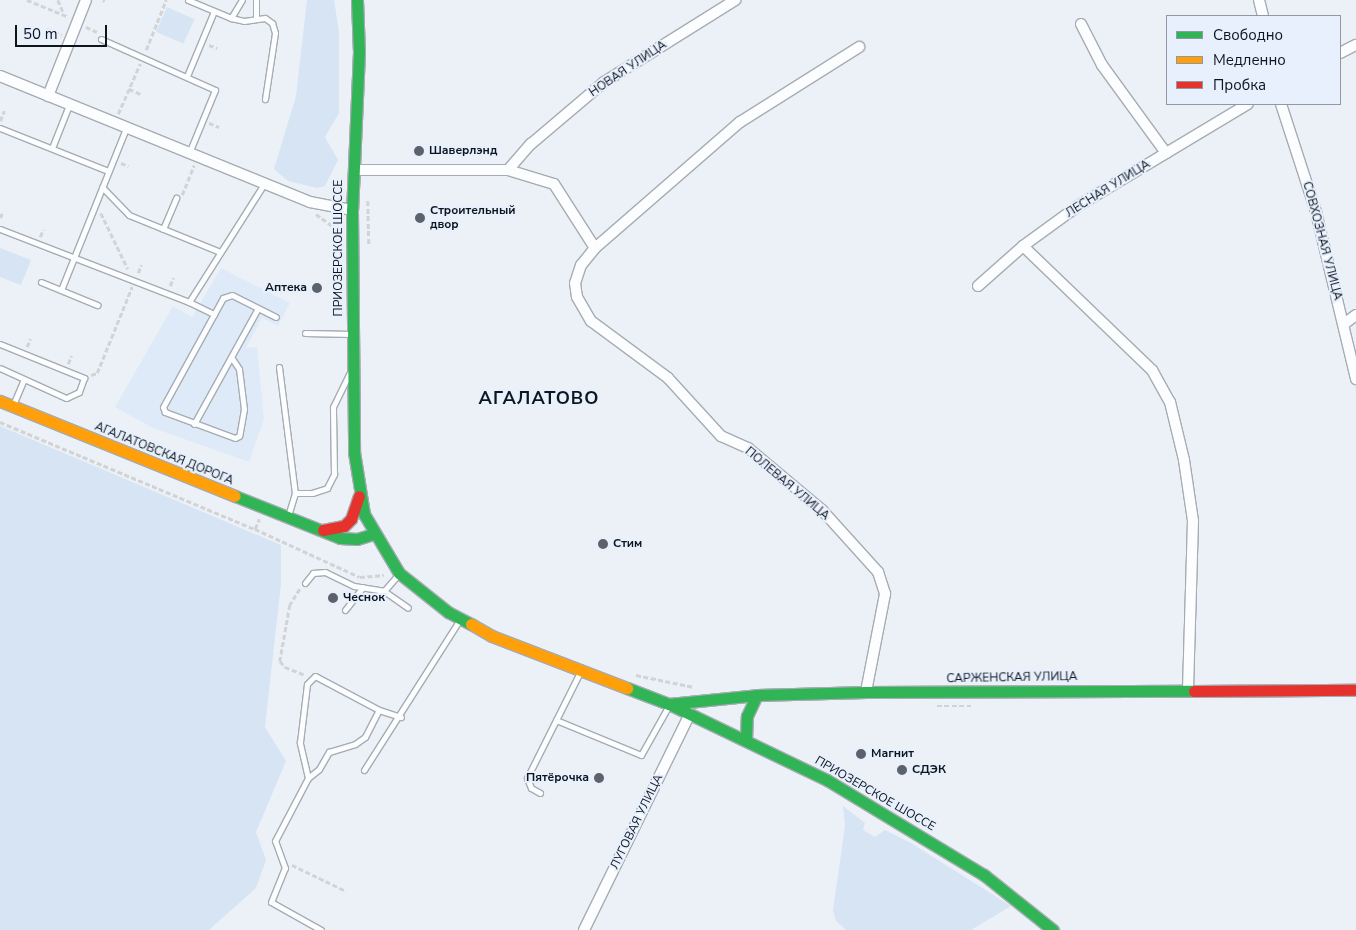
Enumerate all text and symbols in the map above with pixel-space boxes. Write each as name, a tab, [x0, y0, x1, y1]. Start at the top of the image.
scale bar	[18, 15, 110, 47]
legend	[1166, 15, 1341, 105]
text: 50 m	[23, 24, 58, 44]
text: Свободно	[1213, 25, 1283, 45]
street label: НОВАЯ УЛИЦА	[587, 38, 669, 100]
text: Медленно	[1213, 50, 1286, 70]
text: Пробка	[1213, 75, 1266, 95]
place label: Шаверлэнд	[429, 144, 497, 158]
marker: Шаверлэнд	[413, 145, 425, 157]
street label: ЛЕСНАЯ УЛИЦА	[1063, 157, 1153, 221]
street label: ПРИОЗЕРСКОЕ ШОССЕ	[332, 180, 346, 316]
street label: СОВХОЗНАЯ УЛИЦА	[1299, 180, 1345, 302]
place label: Строительный двор	[430, 204, 515, 232]
marker: Строительный двор	[414, 212, 426, 224]
place label: Аптека	[265, 281, 307, 295]
marker: Аптека	[311, 282, 323, 294]
district label: АГАЛАТОВО	[477, 387, 601, 409]
street label: АГАЛАТОВСКАЯ ДОРОГА	[92, 420, 236, 488]
street label: ПОЛЕВАЯ УЛИЦА	[742, 444, 832, 524]
place label: Стим	[613, 537, 642, 551]
marker: Стим	[597, 538, 609, 550]
place label: Чеснок	[343, 591, 385, 605]
marker: Чеснок	[327, 592, 339, 604]
street label: САРЖЕНСКАЯ УЛИЦА	[946, 670, 1078, 686]
place label: Магнит	[871, 747, 914, 761]
marker: Магнит	[855, 748, 867, 760]
street label: ПРИОЗЕРСКОЕ ШОССЕ	[812, 754, 938, 834]
place label: СДЭК	[912, 763, 946, 777]
marker: СДЭК	[896, 764, 908, 776]
place label: Пятёрочка	[526, 771, 589, 785]
marker: Пятёрочка	[593, 772, 605, 784]
street label: ЛУГОВАЯ УЛИЦА	[608, 772, 666, 872]

